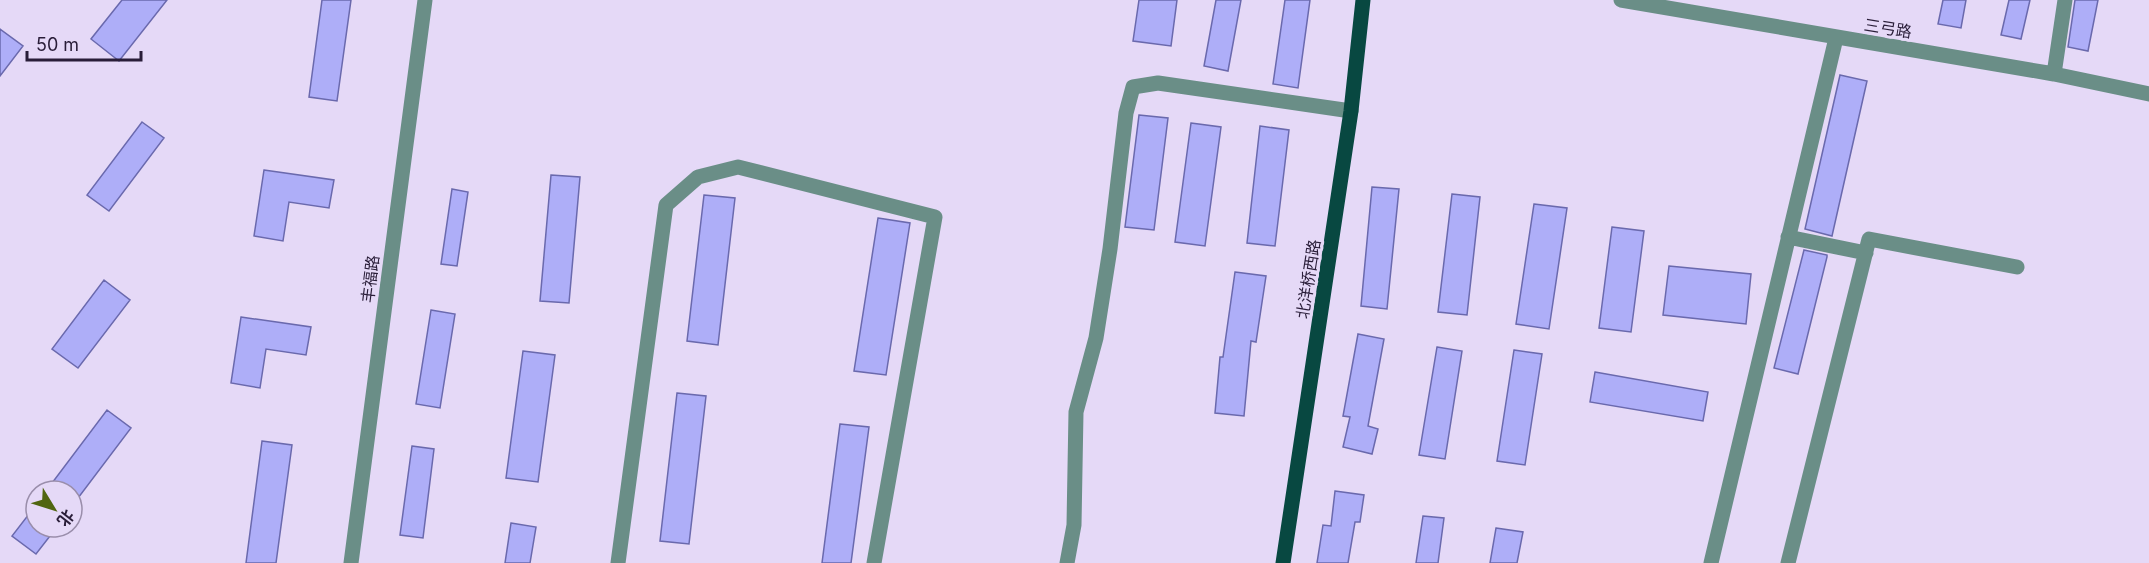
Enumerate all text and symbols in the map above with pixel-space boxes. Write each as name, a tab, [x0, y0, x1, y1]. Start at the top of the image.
street label: 三弓路	[1863, 14, 1913, 42]
scale bar	[27, 24, 141, 62]
text: 50 m	[36, 34, 79, 55]
street label: 北洋桥西路	[1292, 238, 1324, 320]
street label: 丰福路	[357, 254, 383, 304]
north arrow	[24, 479, 84, 539]
text: 北	[53, 506, 79, 531]

